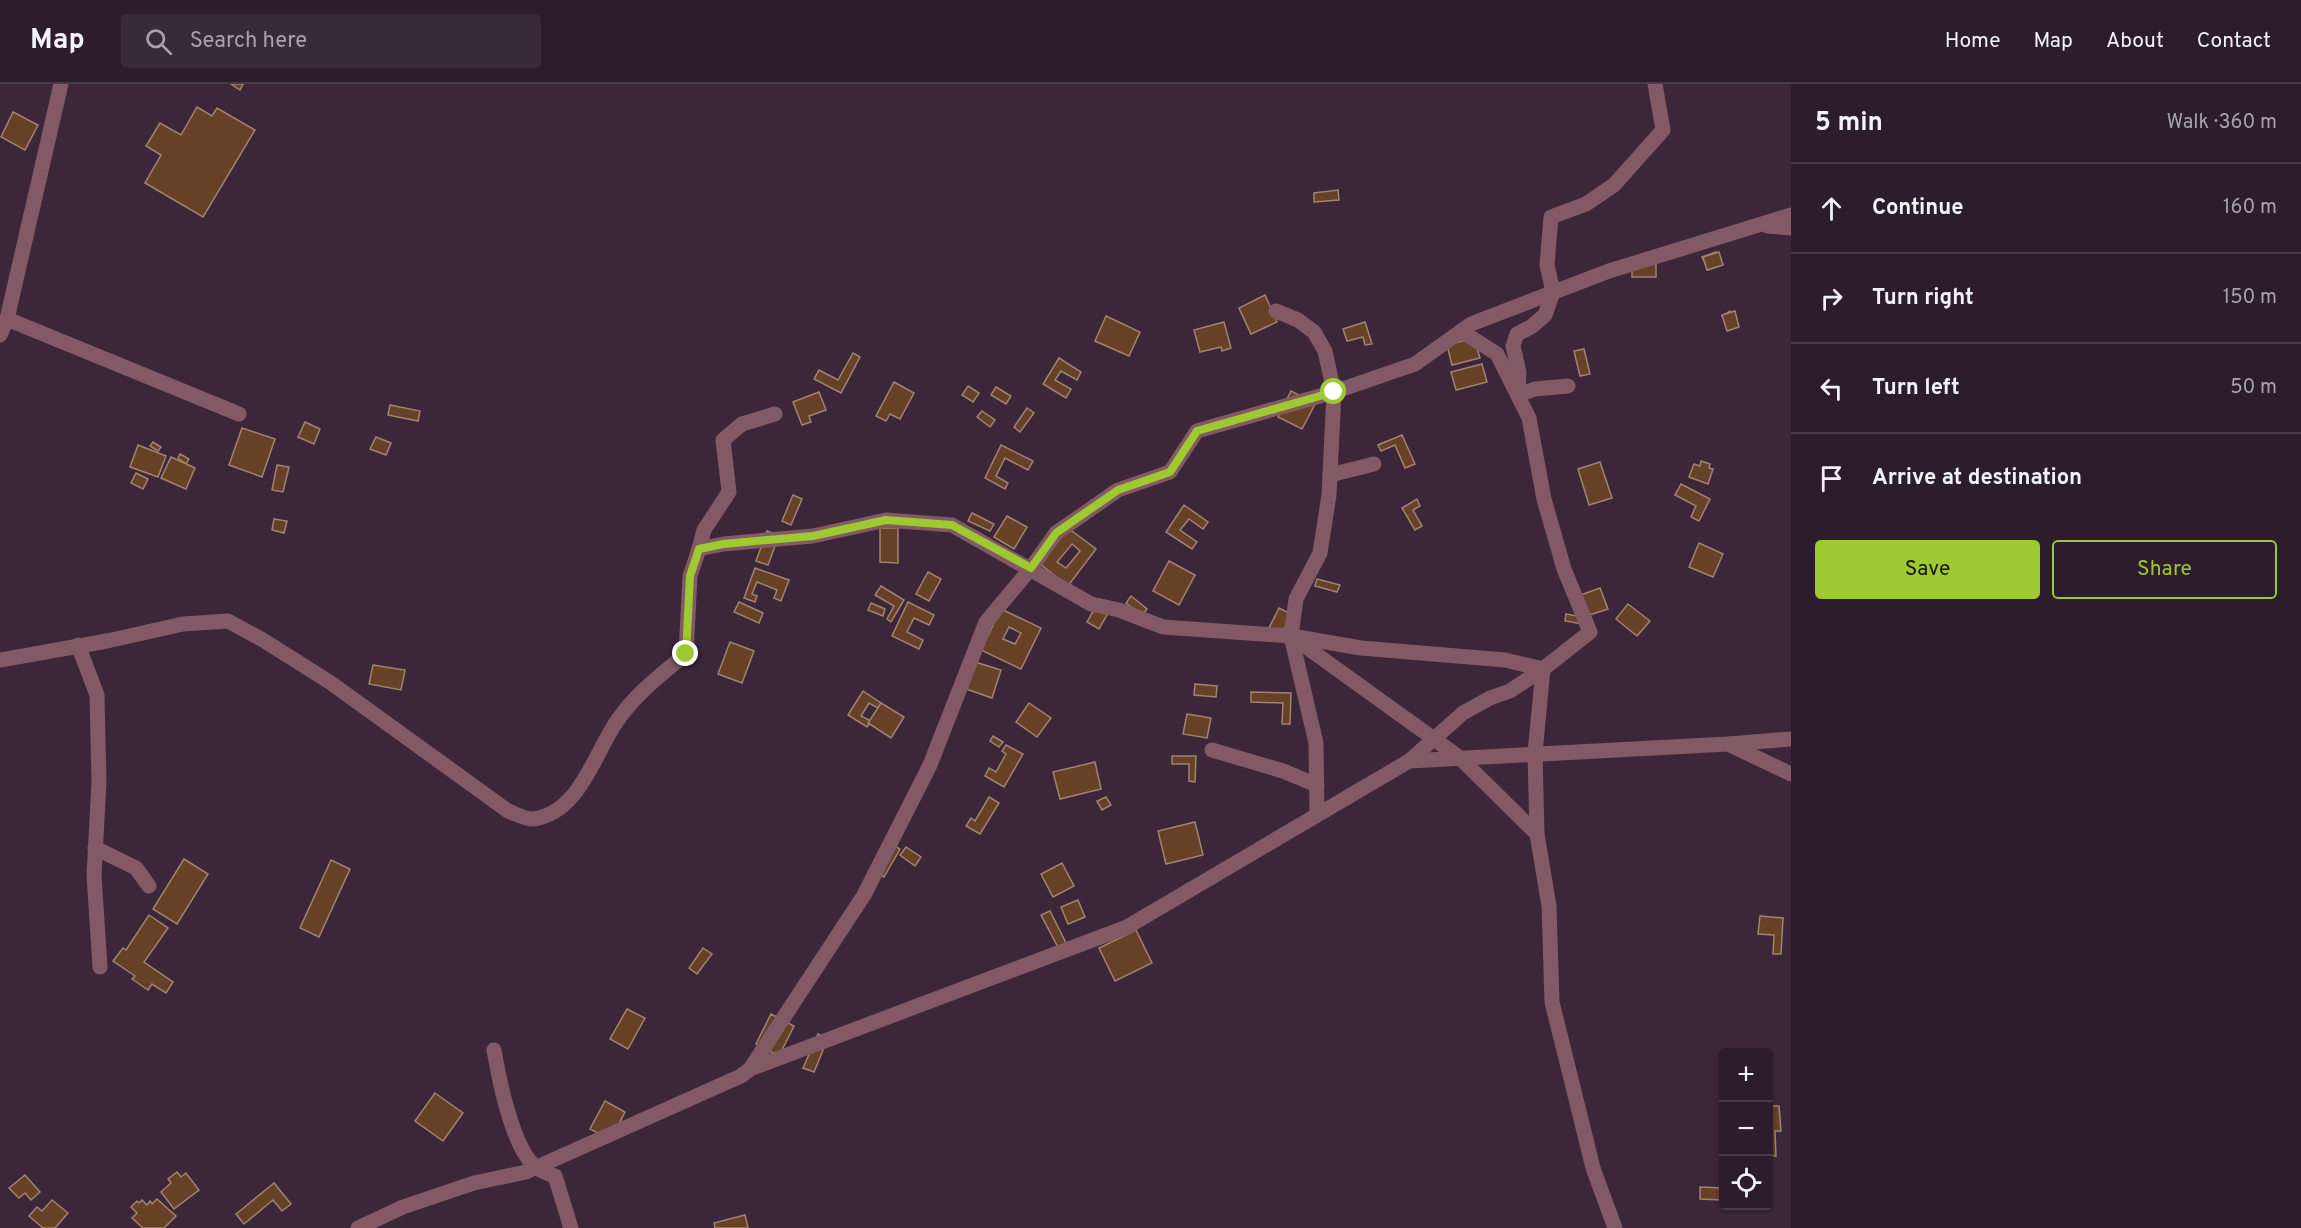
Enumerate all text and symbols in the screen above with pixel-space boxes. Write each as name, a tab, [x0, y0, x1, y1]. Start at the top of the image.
search box	[121, 14, 541, 68]
text: Map	[30, 23, 85, 59]
icon: search	[142, 25, 175, 58]
text: Search here	[190, 28, 307, 55]
text: Home	[1945, 28, 2001, 55]
text: Map	[2034, 28, 2073, 55]
text: About	[2106, 28, 2164, 55]
text: Contact	[2197, 28, 2271, 55]
text: 5 min	[1815, 107, 1883, 140]
text: Walk · 360 m	[2166, 110, 2277, 136]
icon: ahead	[1815, 192, 1848, 225]
text: Continue	[1872, 195, 1963, 222]
text: 160 m	[2223, 195, 2277, 221]
icon: right	[1815, 282, 1848, 315]
text: Turn right	[1872, 285, 1974, 312]
text: 150 m	[2223, 285, 2277, 311]
icon: left	[1815, 372, 1848, 405]
text: Turn left	[1872, 375, 1960, 402]
text: 50 m	[2230, 375, 2277, 401]
route start	[1320, 378, 1346, 404]
icon: arrive	[1815, 462, 1848, 495]
text: Arrive at destination	[1872, 465, 2082, 492]
button: Save	[1815, 540, 2040, 599]
button: Share	[2052, 540, 2277, 599]
route end	[672, 640, 698, 666]
map controls	[1719, 1048, 1773, 1210]
button: +	[1719, 1048, 1773, 1102]
button: −	[1719, 1102, 1773, 1156]
button: locate	[1719, 1156, 1773, 1210]

